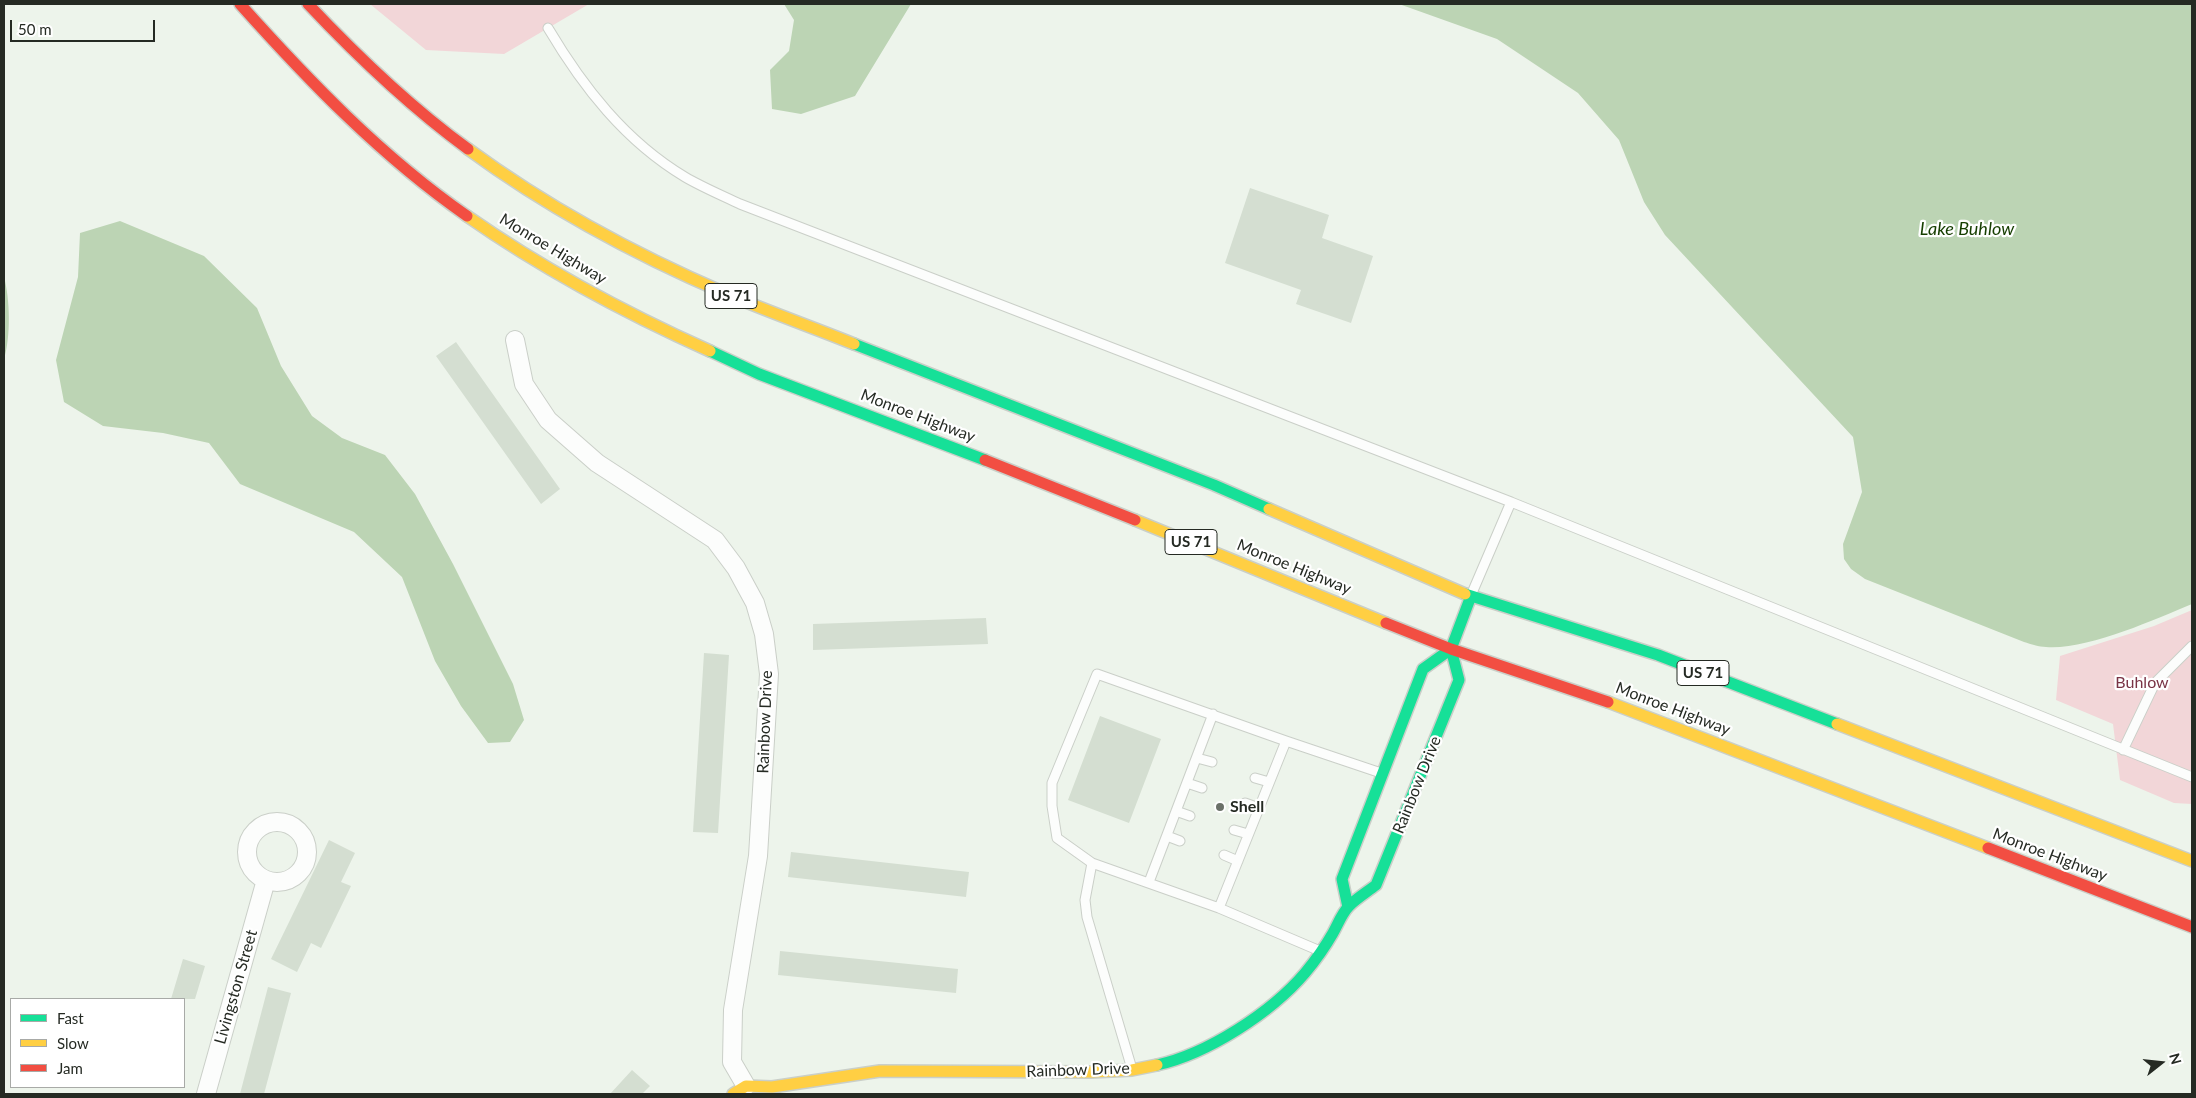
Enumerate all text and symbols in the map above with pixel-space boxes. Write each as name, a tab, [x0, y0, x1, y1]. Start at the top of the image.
scale bar	[12, 10, 158, 42]
text: 50 m	[18, 20, 52, 38]
street label: Monroe Highway	[496, 210, 610, 288]
water label: Lake Buhlow	[1920, 218, 2014, 240]
road number: US 71	[705, 284, 757, 308]
street label: Monroe Highway	[858, 385, 978, 447]
road number: US 71	[1165, 530, 1217, 554]
street label: Monroe Highway	[1234, 535, 1354, 599]
road number: US 71	[1677, 660, 1729, 686]
street label: Rainbow Drive	[754, 670, 776, 774]
park label: Buhlow	[2115, 673, 2169, 693]
street label: Monroe Highway	[1613, 678, 1733, 740]
street label: Rainbow Drive	[1389, 733, 1445, 837]
place label: Shell	[1230, 797, 1264, 817]
marker: Shell	[1214, 801, 1226, 813]
street label: Monroe Highway	[1990, 824, 2110, 886]
street label: Livingston Street	[210, 928, 262, 1046]
legend	[10, 998, 185, 1088]
text: Fast	[57, 1009, 84, 1027]
text: Slow	[57, 1034, 89, 1052]
north arrow	[2136, 1038, 2186, 1088]
text: N	[2166, 1051, 2186, 1066]
text: Jam	[57, 1059, 83, 1077]
street label: Rainbow Drive	[1026, 1059, 1130, 1081]

